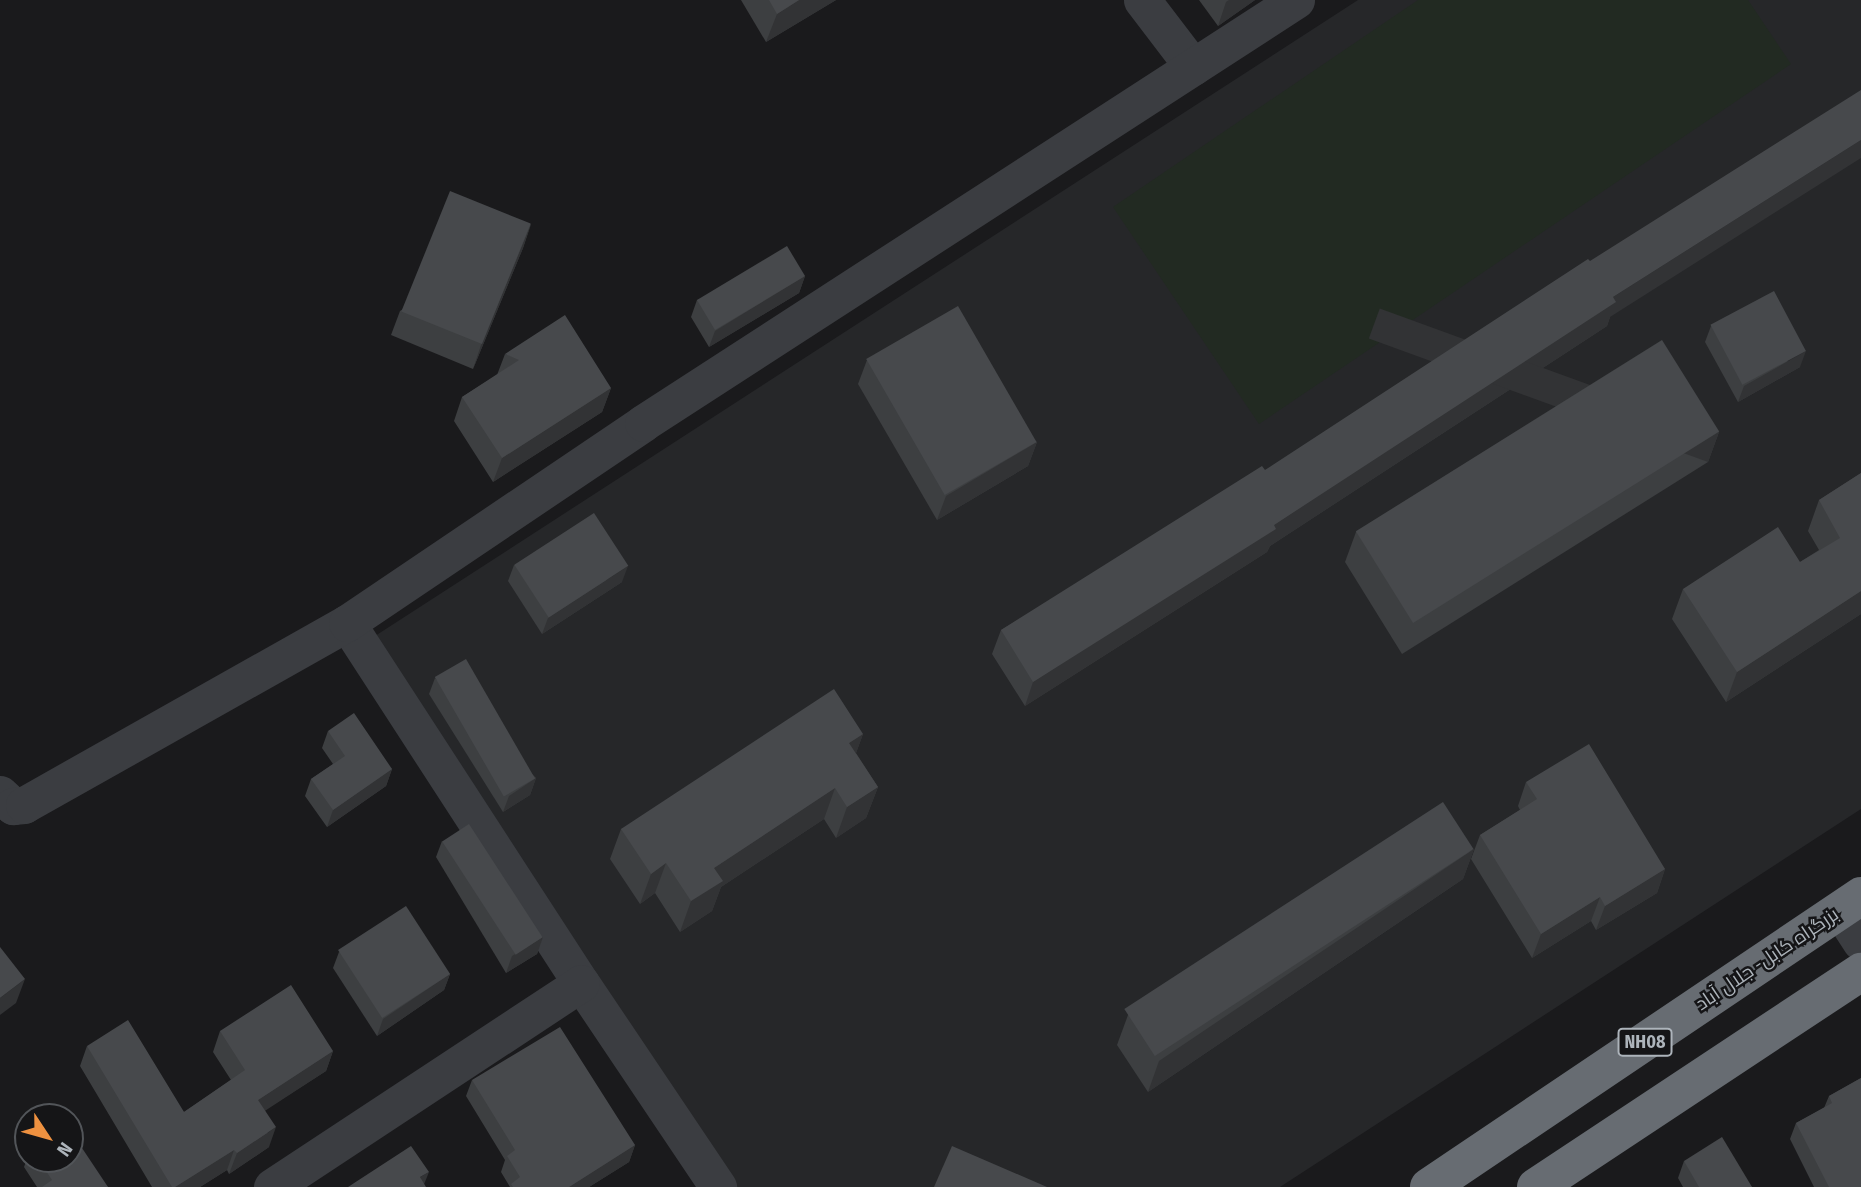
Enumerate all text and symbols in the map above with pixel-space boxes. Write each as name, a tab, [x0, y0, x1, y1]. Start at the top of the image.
street label: بزرگراه کابل- جلال آباد	[1691, 903, 1843, 1015]
road number: NH08	[1617, 1028, 1673, 1056]
north arrow	[14, 1103, 84, 1173]
text: N	[52, 1138, 77, 1161]

